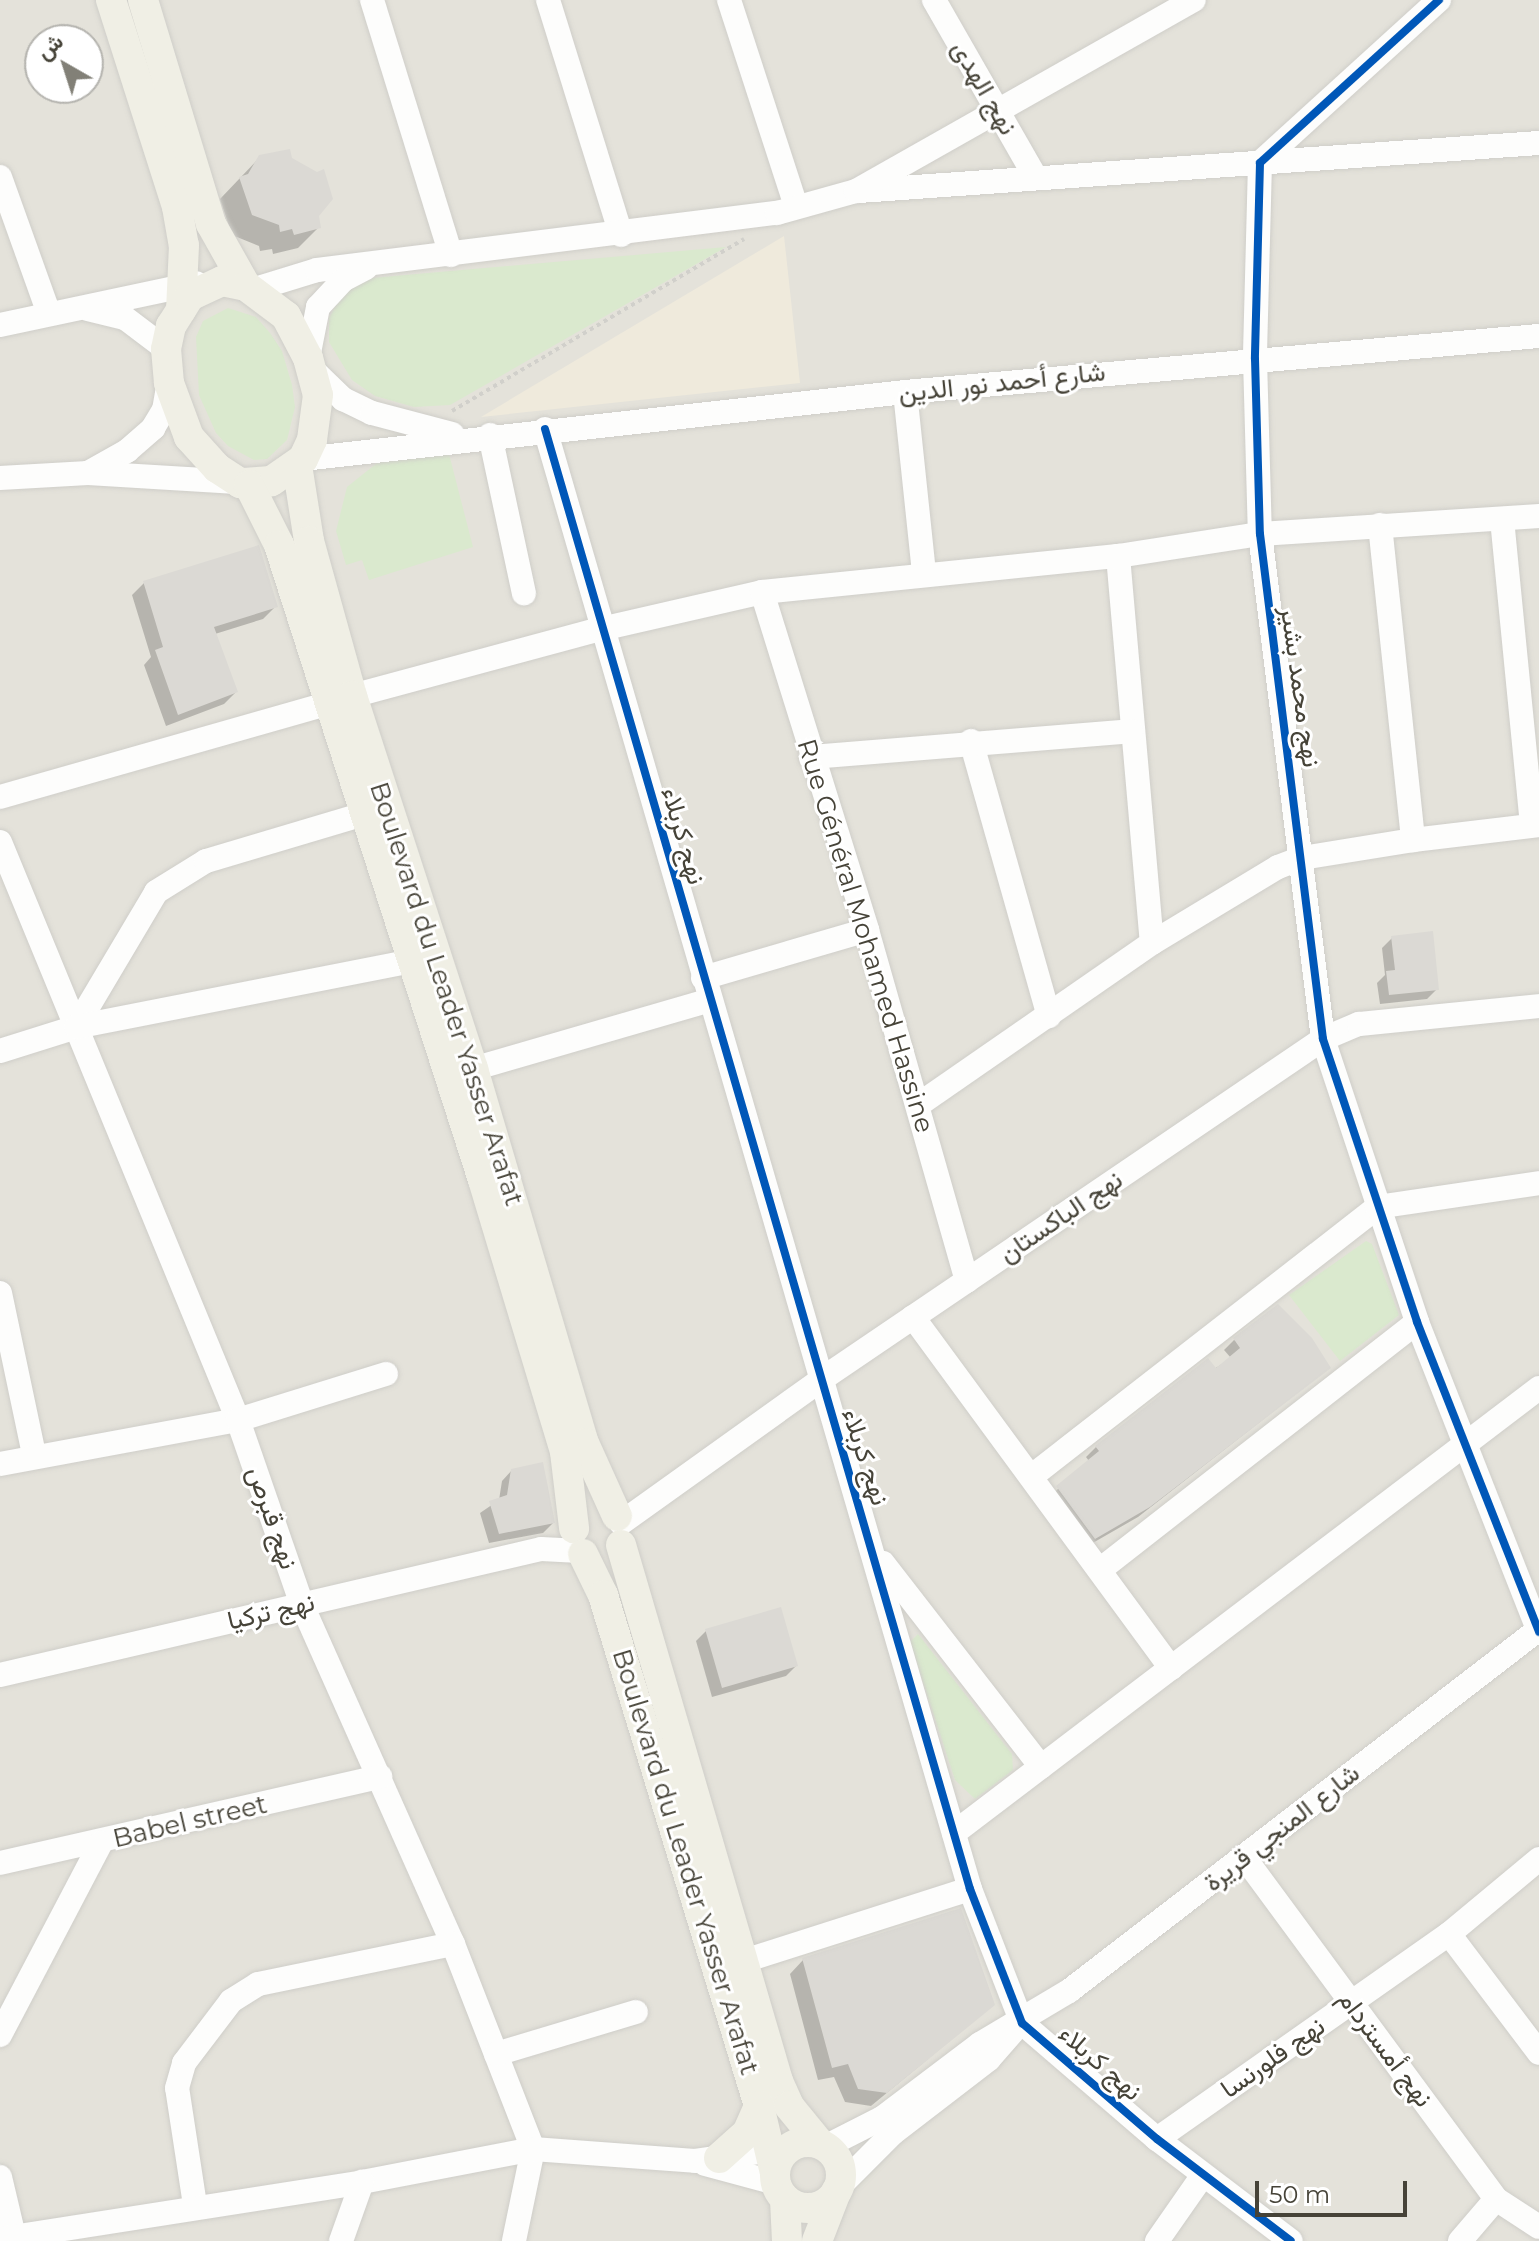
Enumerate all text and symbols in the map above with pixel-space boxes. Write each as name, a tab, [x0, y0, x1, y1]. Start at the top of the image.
north arrow	[24, 24, 104, 104]
text: ش	[31, 28, 69, 65]
street label: نهج الهدى	[945, 35, 1023, 141]
street label: شارع أحمد نور الدين	[897, 357, 1107, 409]
street label: نهج محمد بشير	[1273, 605, 1327, 769]
street label: Rue Général Mohamed Hassine	[790, 735, 940, 1137]
street label: Boulevard du Leader Yasser Arafat	[363, 778, 529, 1210]
street label: نهج كربلاء	[654, 784, 712, 888]
street label: نهج الباكستان	[993, 1164, 1129, 1270]
street label: نهج كربلاء	[835, 1405, 895, 1509]
street label: نهج قبرص	[240, 1463, 304, 1573]
street label: نهج تركيا	[224, 1587, 318, 1637]
street label: Boulevard du Leader Yasser Arafat	[605, 1645, 765, 2079]
street label: شارع المنجي قريرة	[1198, 1758, 1366, 1898]
street label: Babel street	[110, 1789, 270, 1855]
street label: نهج أمستردام	[1331, 1984, 1439, 2114]
street label: نهج فلورنسا	[1215, 2011, 1331, 2105]
street label: نهج كربلاء	[1052, 2018, 1148, 2108]
scale bar	[1259, 2165, 1411, 2215]
text: 50 m	[1269, 2180, 1330, 2209]

